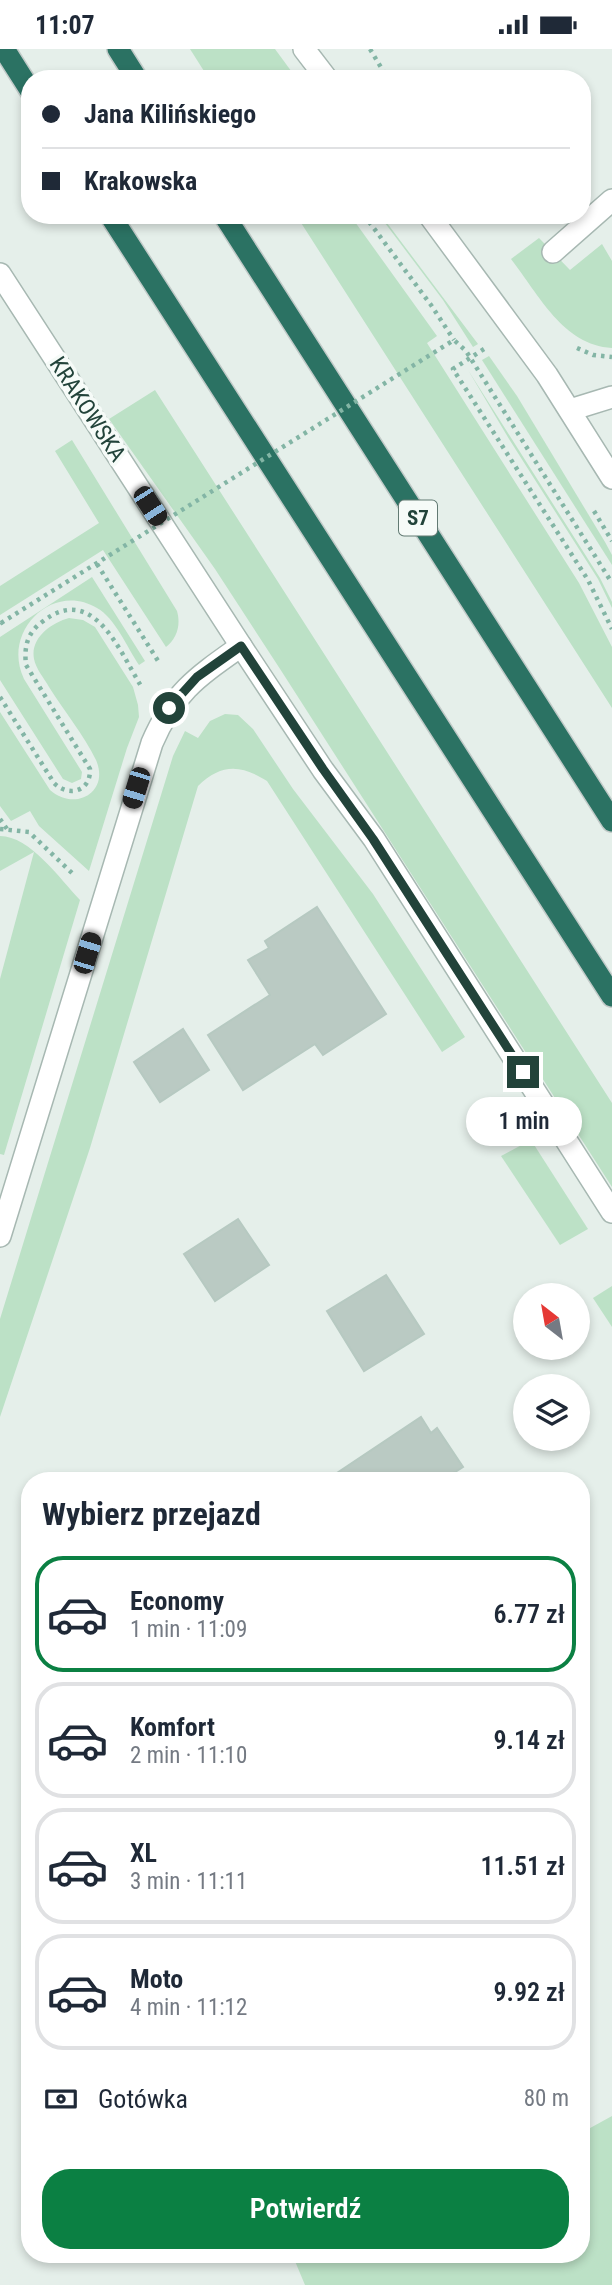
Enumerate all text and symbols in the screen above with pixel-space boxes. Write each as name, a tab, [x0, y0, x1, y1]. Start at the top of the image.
text: 11:07	[35, 10, 95, 40]
text: Jana Kilińskiego	[84, 99, 256, 129]
text: Krakowska	[84, 166, 197, 196]
street label: KRAKOWSKA	[44, 352, 131, 467]
car	[130, 483, 171, 529]
road number: S7	[399, 501, 437, 535]
route start	[153, 692, 185, 724]
car	[120, 765, 153, 811]
car	[71, 930, 104, 976]
route end	[507, 1056, 539, 1088]
callout: 1 min	[465, 1097, 581, 1145]
text: 1 min	[499, 1108, 549, 1135]
north arrow	[513, 1283, 590, 1360]
map controls	[513, 1283, 590, 1451]
button: layers	[513, 1374, 590, 1451]
text: Wybierz przejazd	[42, 1495, 261, 1533]
icon: car	[46, 1583, 109, 1646]
text: Economy	[130, 1586, 224, 1616]
text: 6.77 zł	[493, 1599, 565, 1629]
text: 1 min · 11:09	[130, 1616, 247, 1643]
icon: car	[46, 1709, 109, 1772]
text: Komfort	[130, 1712, 215, 1742]
text: 9.14 zł	[493, 1725, 565, 1755]
text: 2 min · 11:10	[130, 1742, 247, 1769]
icon: car	[46, 1835, 109, 1898]
text: XL	[130, 1838, 157, 1868]
text: 11.51 zł	[480, 1851, 565, 1881]
text: 3 min · 11:11	[130, 1868, 247, 1895]
icon: car	[46, 1961, 109, 2024]
text: Moto	[130, 1964, 183, 1994]
text: 9.92 zł	[493, 1977, 565, 2007]
text: 4 min · 11:12	[130, 1994, 247, 2021]
icon: cash	[42, 2080, 80, 2118]
text: Gotówka	[98, 2084, 188, 2114]
text: 80 m	[524, 2085, 569, 2112]
button: Potwierdź	[42, 2169, 569, 2249]

